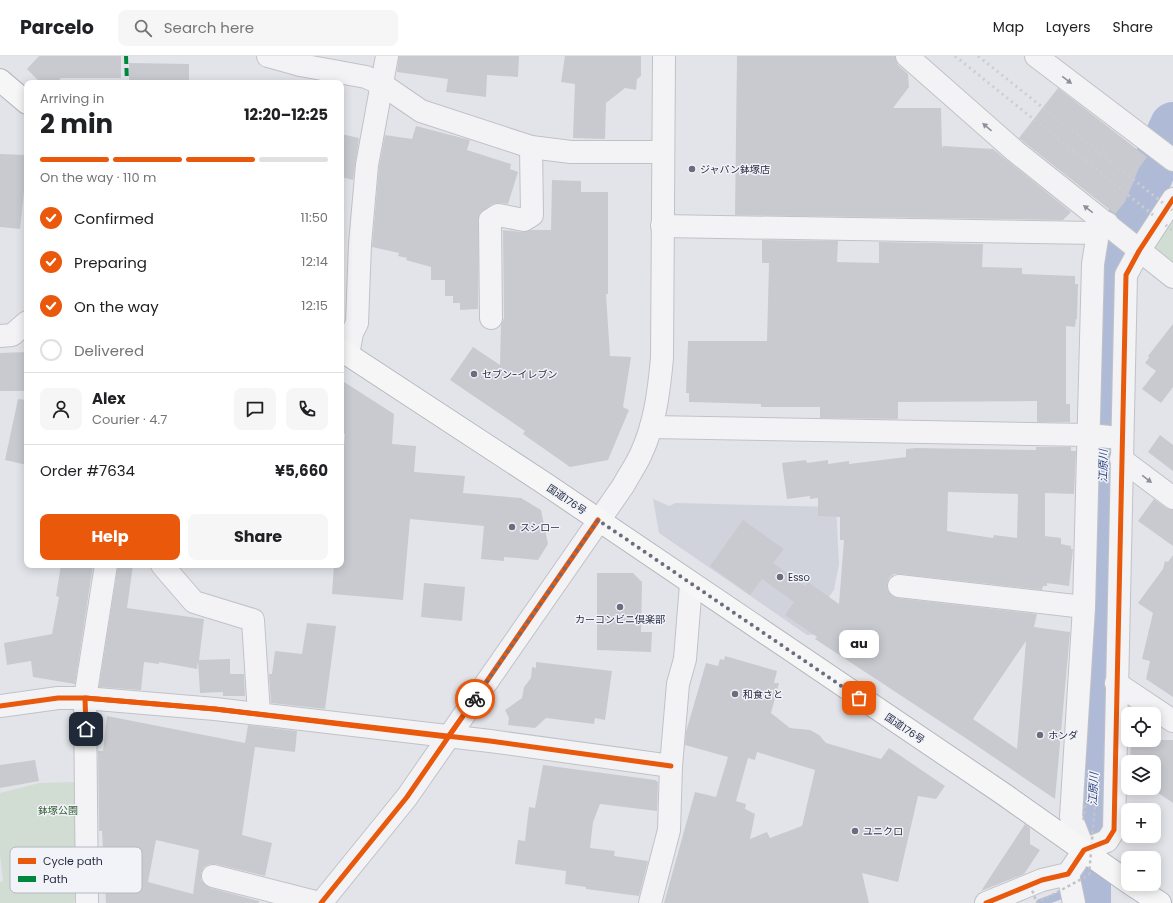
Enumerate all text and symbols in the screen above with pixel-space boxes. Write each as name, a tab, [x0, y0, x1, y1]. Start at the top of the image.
search box	[118, 10, 398, 46]
text: Parcelo	[20, 14, 94, 41]
icon: search	[132, 17, 154, 39]
text: Search here	[164, 17, 254, 38]
text: Map	[993, 17, 1024, 37]
text: Layers	[1046, 17, 1090, 37]
text: Share	[1112, 17, 1153, 37]
one-way arrow	[1062, 75, 1072, 83]
text: Arriving in	[40, 89, 104, 108]
text: 12:20–12:25	[244, 104, 328, 125]
text: 2 min	[40, 106, 113, 142]
one-way arrow	[982, 122, 993, 131]
place label: ジャパン鉢塚店	[700, 162, 770, 177]
marker: ジャパン鉢塚店	[687, 164, 697, 174]
text: On the way · 110 m	[40, 168, 156, 187]
one-way arrow	[1083, 204, 1094, 213]
icon: check	[40, 207, 62, 229]
text: Confirmed	[74, 208, 154, 229]
text: 11:50	[301, 208, 328, 227]
icon: check	[40, 251, 62, 273]
text: Preparing	[74, 252, 147, 273]
text: 12:14	[301, 252, 328, 271]
icon: check	[40, 295, 62, 317]
text: On the way	[74, 296, 159, 317]
text: 12:15	[301, 296, 328, 315]
text: Delivered	[74, 340, 144, 361]
place label: セブン-イレブン	[482, 367, 558, 382]
marker: セブン-イレブン	[469, 369, 479, 379]
button: person	[40, 388, 82, 430]
text: Alex	[92, 388, 126, 409]
button: chat	[234, 388, 276, 430]
button: phone	[286, 388, 328, 430]
text: Courier · 4.7	[92, 410, 167, 429]
water label: 江原川	[1095, 448, 1111, 483]
text: Order #7634	[40, 460, 135, 481]
text: ¥5,660	[275, 460, 328, 481]
one-way arrow	[1142, 474, 1152, 482]
street label: 国道176号	[544, 481, 590, 518]
button: Help	[40, 514, 180, 560]
button: Share	[188, 514, 328, 560]
place label: スシロー	[520, 520, 560, 535]
marker: スシロー	[507, 522, 517, 532]
place label: Esso	[788, 570, 810, 585]
marker: Esso	[775, 572, 785, 582]
marker: カーコンビニ倶楽部	[615, 602, 625, 612]
place label: カーコンビニ倶楽部	[575, 612, 665, 627]
callout: au	[839, 630, 879, 658]
text: au	[850, 634, 868, 653]
courier	[455, 679, 495, 719]
pin	[842, 681, 876, 715]
place label: 和食さと	[743, 687, 783, 702]
icon: bag	[848, 687, 870, 709]
icon: bike	[464, 688, 486, 710]
marker: 和食さと	[730, 689, 740, 699]
map controls	[1121, 707, 1161, 891]
button: locate	[1121, 707, 1161, 747]
street label: 国道176号	[882, 710, 928, 747]
pin	[69, 712, 103, 746]
icon: home	[75, 718, 97, 740]
place label: ホンダ	[1048, 728, 1078, 743]
marker: ホンダ	[1035, 730, 1045, 740]
button: layers	[1121, 755, 1161, 795]
water label: 江原川	[1084, 771, 1102, 806]
park label: 鉢塚公園	[38, 803, 78, 818]
button: +	[1121, 803, 1161, 843]
place label: ユニクロ	[863, 824, 903, 839]
marker: ユニクロ	[850, 826, 860, 836]
legend	[10, 847, 142, 893]
button: −	[1121, 851, 1161, 891]
text: Cycle path	[43, 853, 103, 869]
text: Path	[43, 871, 68, 887]

